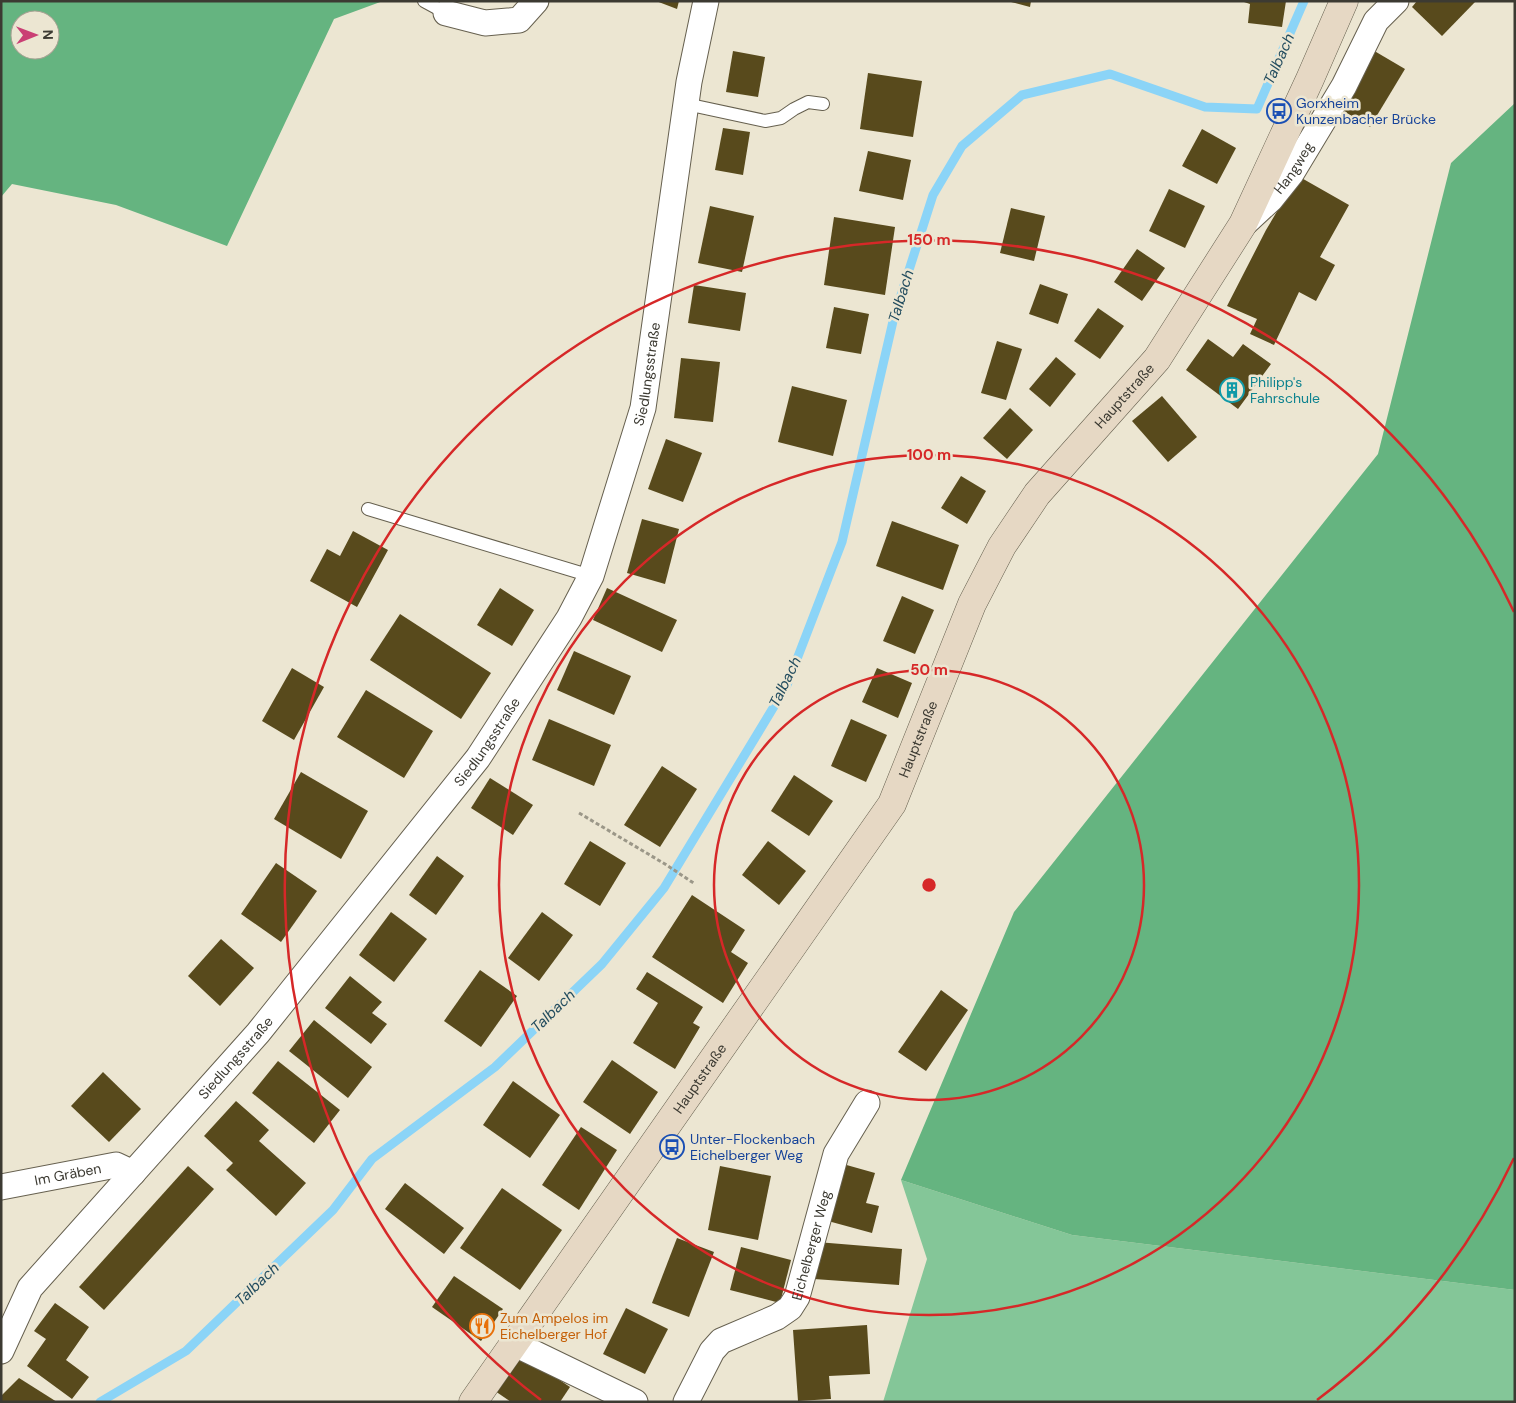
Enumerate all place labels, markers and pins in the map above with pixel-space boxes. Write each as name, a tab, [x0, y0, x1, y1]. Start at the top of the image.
place label: Gorxheim Kunzenbacher Brücke	[1296, 94, 1436, 128]
bus stop icon: Gorxheim Kunzenbacher Brücke	[1266, 98, 1292, 124]
place label: Philipp's Fahrschule	[1250, 373, 1320, 407]
building icon: Philipp's Fahrschule	[1219, 377, 1245, 403]
centre of rings	[920, 876, 938, 894]
place label: Unter-Flockenbach Eichelberger Weg	[690, 1130, 815, 1164]
bus stop icon: Unter-Flockenbach Eichelberger Weg	[659, 1134, 685, 1160]
place label: Zum Ampelos im Eichelberger Hof	[500, 1309, 608, 1343]
restaurant icon: Zum Ampelos im Eichelberger Hof	[469, 1313, 495, 1339]

